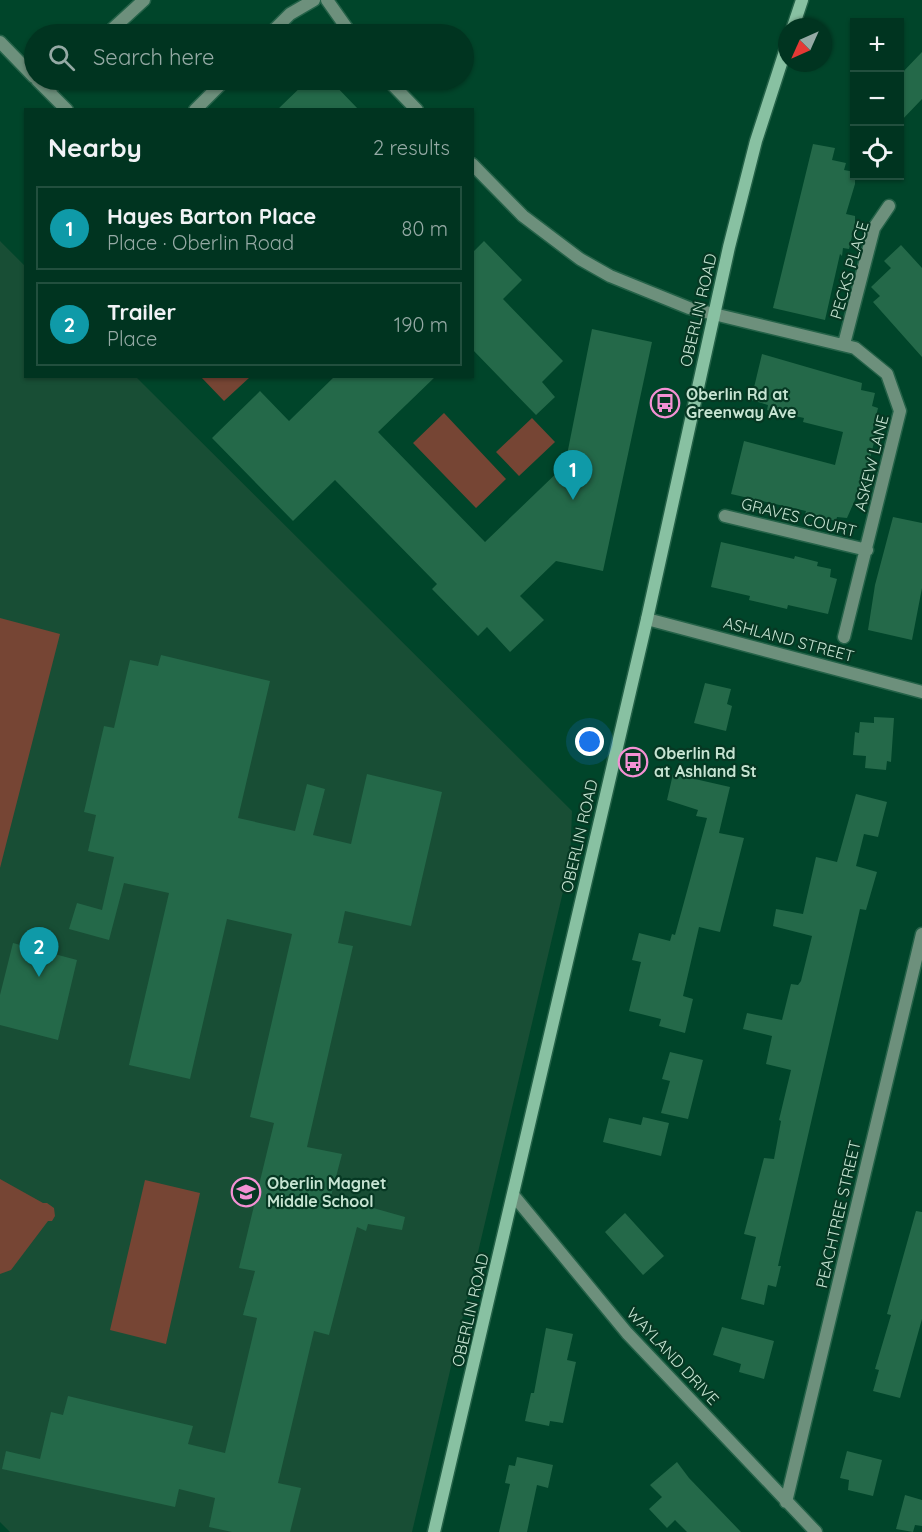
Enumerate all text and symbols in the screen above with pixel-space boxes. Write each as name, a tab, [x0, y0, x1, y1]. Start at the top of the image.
north arrow	[778, 18, 832, 72]
map controls	[850, 18, 904, 180]
button: +	[850, 18, 904, 72]
search box	[24, 24, 474, 90]
icon: search	[45, 41, 78, 74]
text: Search here	[93, 43, 214, 71]
button: −	[850, 72, 904, 126]
button: locate	[850, 126, 904, 180]
text: Nearby	[48, 131, 142, 164]
text: 2 results	[373, 135, 450, 160]
text: Hayes Barton Place	[107, 202, 316, 230]
text: 1	[66, 216, 73, 241]
text: 80 m	[402, 216, 448, 241]
street label: PECKS PLACE	[825, 219, 873, 321]
text: Place · Oberlin Road	[107, 230, 294, 255]
street label: OBERLIN ROAD	[675, 251, 721, 369]
text: Trailer	[107, 298, 176, 326]
text: 2	[64, 312, 75, 337]
text: 190 m	[394, 312, 448, 337]
text: Place	[107, 326, 157, 351]
place label: Oberlin Rd at Greenway Ave	[686, 384, 797, 422]
bus stop icon: Oberlin Rd at Greenway Ave	[649, 387, 681, 419]
street label: ASKEW LANE	[849, 413, 893, 513]
pin: 1	[554, 450, 592, 500]
street label: GRAVES COURT	[739, 493, 859, 541]
street label: ASHLAND STREET	[721, 612, 857, 666]
your location	[575, 727, 604, 756]
place label: Oberlin Rd at Ashland St	[654, 743, 757, 781]
bus stop icon: Oberlin Rd at Ashland St	[617, 746, 649, 778]
street label: OBERLIN ROAD	[556, 777, 602, 895]
pin: 2	[20, 928, 58, 977]
street label: PEACHTREE STREET	[811, 1138, 865, 1290]
place label: Oberlin Magnet Middle School	[267, 1173, 387, 1211]
school or university icon: Oberlin Magnet Middle School	[230, 1176, 262, 1208]
street label: OBERLIN ROAD	[447, 1251, 493, 1369]
street label: WAYLAND DRIVE	[623, 1303, 723, 1409]

